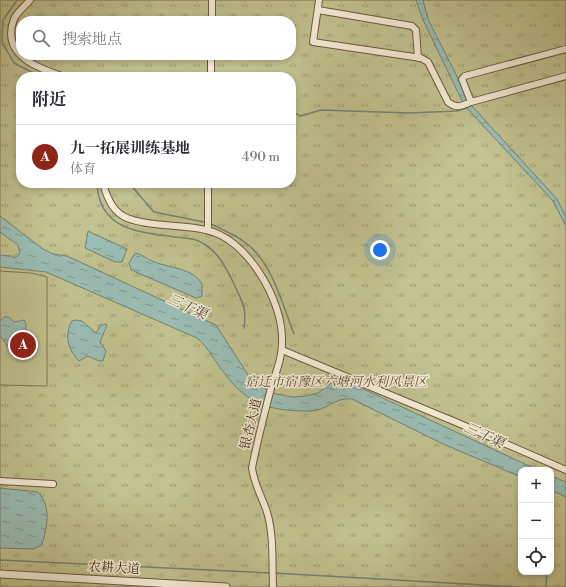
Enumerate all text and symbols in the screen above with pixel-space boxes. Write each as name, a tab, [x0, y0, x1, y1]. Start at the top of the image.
search box	[16, 16, 296, 60]
icon: search	[30, 27, 52, 49]
text: 搜索地点	[62, 30, 122, 49]
text: 附近	[32, 89, 66, 111]
text: 九一拓展训练基地	[70, 139, 190, 158]
text: A	[40, 149, 50, 165]
text: 490 m	[242, 149, 280, 165]
text: 体育	[70, 161, 96, 177]
your location	[370, 240, 390, 260]
water label: 三干渠	[164, 290, 212, 325]
pin: A	[10, 330, 36, 360]
park label: 宿迁市宿豫区六塘河水利风景区	[245, 374, 429, 390]
street label: 银杏大道	[237, 397, 265, 451]
water label: 三干渠	[461, 419, 509, 454]
map controls	[518, 467, 554, 575]
button: +	[518, 467, 554, 503]
button: −	[518, 503, 554, 539]
button: locate	[518, 539, 554, 575]
street label: 农耕大道	[88, 559, 140, 577]

